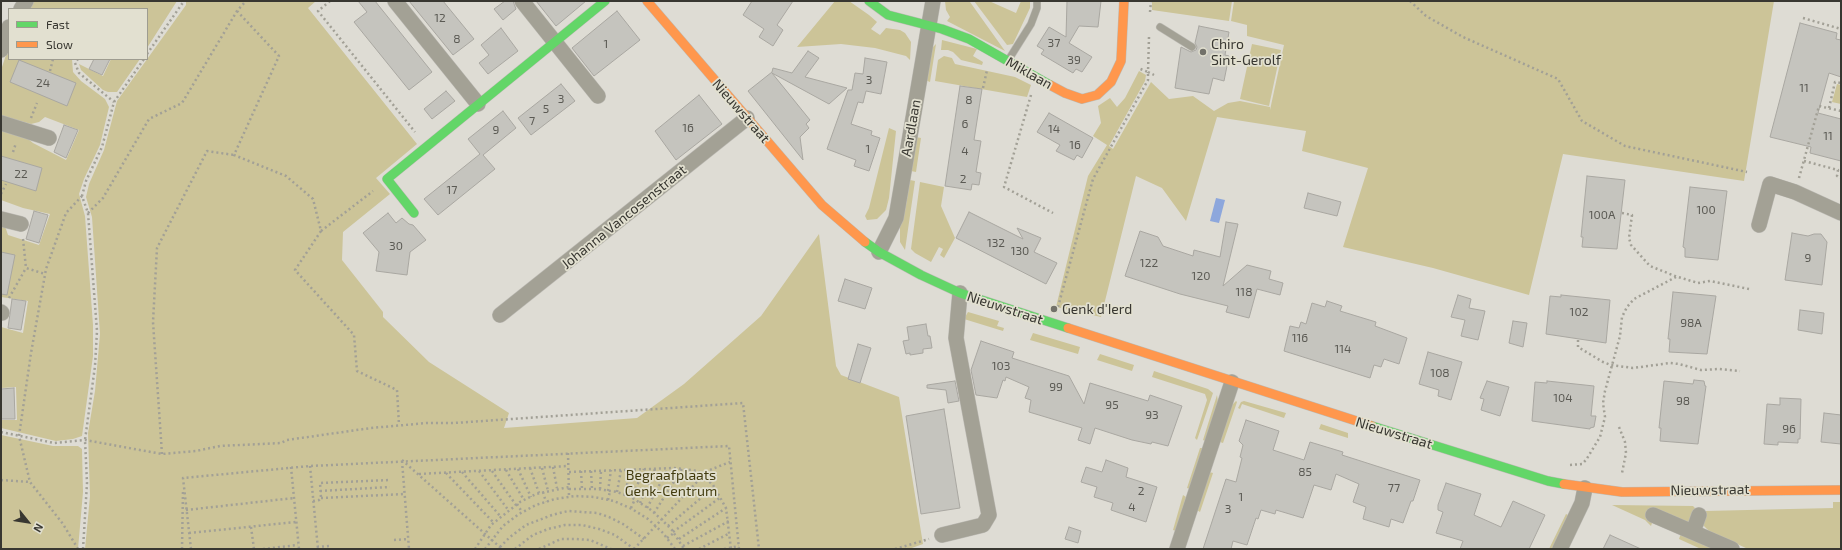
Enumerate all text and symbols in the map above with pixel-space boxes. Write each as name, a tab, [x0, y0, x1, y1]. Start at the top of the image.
legend	[8, 8, 148, 60]
house number: 12	[434, 11, 446, 25]
text: Fast	[46, 17, 69, 31]
house number: 8	[453, 32, 461, 46]
house number: 37	[1048, 36, 1060, 50]
place label: Chiro Sint-Gerolf	[1211, 36, 1281, 68]
text: Slow	[46, 37, 73, 51]
house number: 1	[604, 37, 608, 51]
marker: Chiro Sint-Gerolf	[1198, 47, 1208, 57]
street label: Miklaan	[1003, 53, 1055, 93]
house number: 39	[1067, 53, 1081, 67]
house number: 3	[866, 73, 872, 87]
house number: 24	[36, 76, 50, 90]
street label: Nieuwstraat	[709, 76, 773, 146]
house number: 11	[1799, 81, 1809, 95]
house number: 3	[558, 92, 564, 106]
house number: 8	[965, 93, 973, 107]
street label: Aardlaan	[898, 98, 924, 158]
house number: 5	[543, 102, 549, 116]
house number: 7	[529, 114, 535, 128]
house number: 6	[962, 117, 968, 131]
house number: 16	[682, 121, 694, 135]
house number: 14	[1048, 122, 1060, 136]
house number: 9	[493, 123, 499, 137]
house number: 11	[1823, 129, 1833, 143]
house number: 16	[1069, 138, 1081, 152]
house number: 1	[866, 142, 870, 156]
house number: 4	[961, 144, 969, 158]
street label: Johanna Vancosenstraat	[558, 161, 690, 273]
house number: 22	[14, 167, 28, 181]
house number: 2	[960, 172, 966, 186]
house number: 17	[447, 183, 457, 197]
house number: 100	[1696, 203, 1716, 217]
house number: 100A	[1589, 208, 1615, 222]
house number: 132	[987, 236, 1005, 250]
house number: 30	[389, 239, 403, 253]
house number: 130	[1011, 244, 1029, 258]
house number: 9	[1805, 251, 1811, 265]
house number: 122	[1140, 256, 1158, 270]
house number: 120	[1192, 269, 1210, 283]
house number: 118	[1236, 285, 1252, 299]
street label: Nieuwstraat	[965, 288, 1045, 328]
place label: Genk d'Ierd	[1062, 301, 1132, 317]
marker: Genk d'Ierd	[1049, 304, 1059, 314]
house number: 102	[1570, 305, 1588, 319]
house number: 98A	[1680, 316, 1702, 330]
house number: 116	[1292, 331, 1308, 345]
house number: 114	[1335, 342, 1351, 356]
house number: 103	[992, 359, 1010, 373]
house number: 108	[1430, 366, 1450, 380]
house number: 99	[1049, 380, 1063, 394]
house number: 104	[1553, 391, 1573, 405]
house number: 98	[1676, 394, 1690, 408]
house number: 95	[1105, 398, 1119, 412]
house number: 93	[1145, 408, 1159, 422]
street label: Nieuwstraat	[1354, 413, 1434, 453]
house number: 96	[1782, 422, 1796, 436]
house number: 85	[1298, 465, 1312, 479]
park label: Begraafplaats Genk-Centrum	[625, 467, 717, 500]
house number: 77	[1388, 481, 1400, 495]
street label: Nieuwstraat	[1670, 481, 1750, 499]
house number: 2	[1138, 484, 1144, 498]
house number: 1	[1239, 490, 1243, 504]
house number: 4	[1128, 500, 1136, 514]
north arrow	[8, 502, 48, 542]
house number: 3	[1225, 502, 1231, 516]
text: N	[31, 522, 46, 535]

